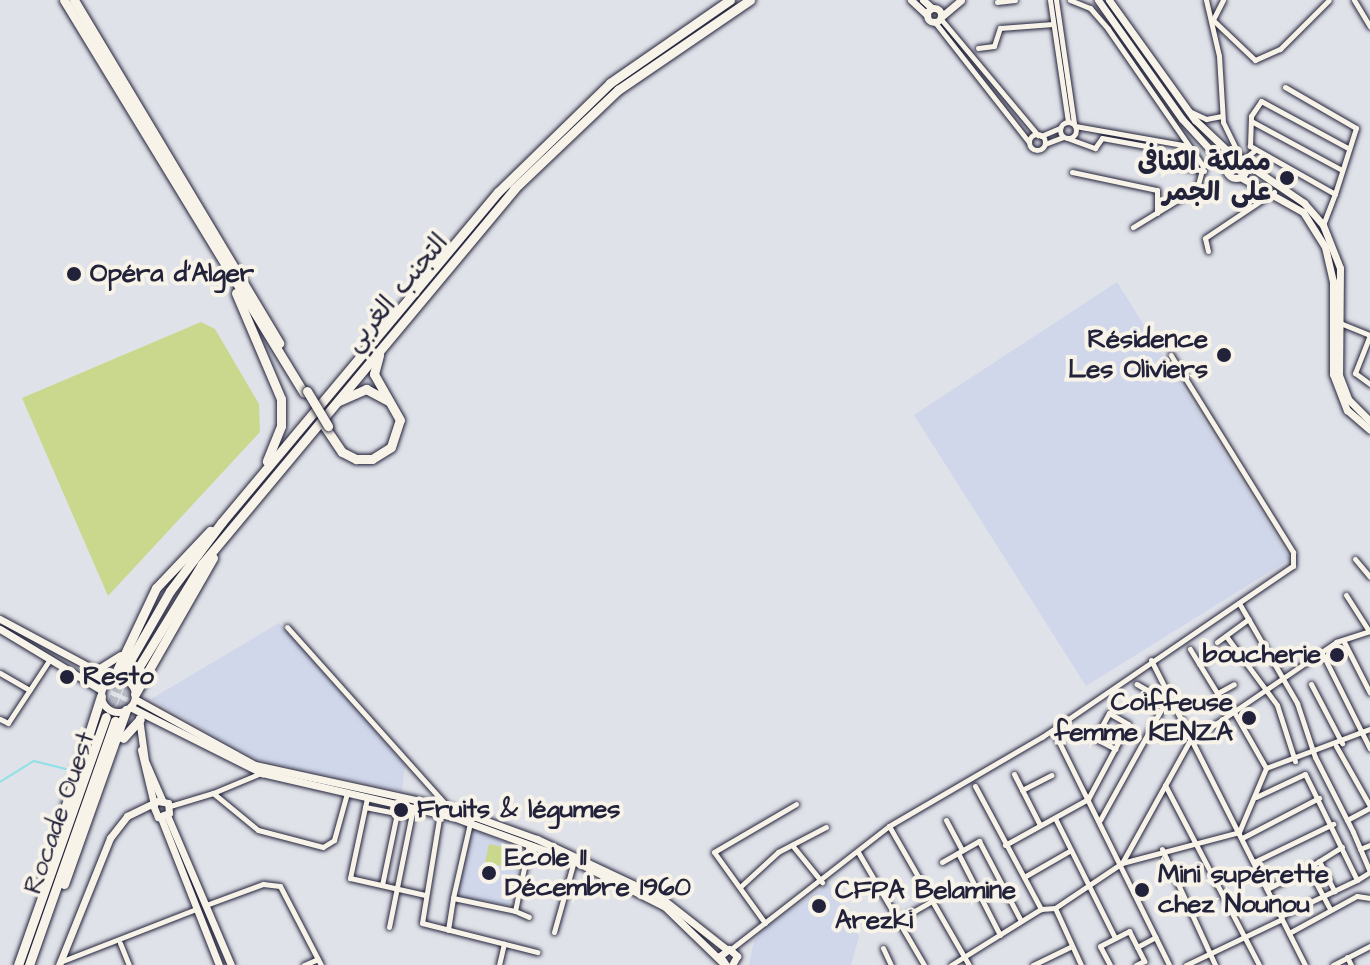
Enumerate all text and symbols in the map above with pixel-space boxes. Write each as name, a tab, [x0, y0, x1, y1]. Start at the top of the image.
place label: مملكة الكنافى على الجمر	[1138, 147, 1271, 208]
marker: مملكة الكنافى على الجمر	[1278, 169, 1296, 187]
street label: التجنب الغربي	[339, 228, 455, 358]
place label: Opéra d'Alger	[90, 258, 254, 290]
marker: Opéra d'Alger	[65, 265, 83, 283]
place label: Résidence Les Oliviers	[1068, 324, 1208, 386]
marker: Résidence Les Oliviers	[1215, 346, 1233, 364]
place label: boucherie	[1203, 639, 1321, 671]
marker: boucherie	[1328, 646, 1346, 664]
place label: Resto	[83, 661, 154, 693]
marker: Resto	[58, 668, 76, 686]
place label: Coiffeuse femme KENZA	[1054, 687, 1233, 748]
marker: Coiffeuse femme KENZA	[1240, 709, 1258, 727]
street label: Rocade Ouest	[18, 728, 102, 898]
place label: Fruits & légumes	[417, 794, 620, 826]
marker: Fruits & légumes	[392, 801, 410, 819]
place label: Ecole 11 Décembre 1960	[505, 842, 691, 904]
place label: Mini supérette chez Nounou	[1158, 859, 1329, 920]
marker: Ecole 11 Décembre 1960	[480, 864, 498, 882]
place label: CFPA Belamine Arezki	[835, 875, 1016, 936]
marker: Mini supérette chez Nounou	[1133, 881, 1151, 899]
marker: CFPA Belamine Arezki	[810, 897, 828, 915]

